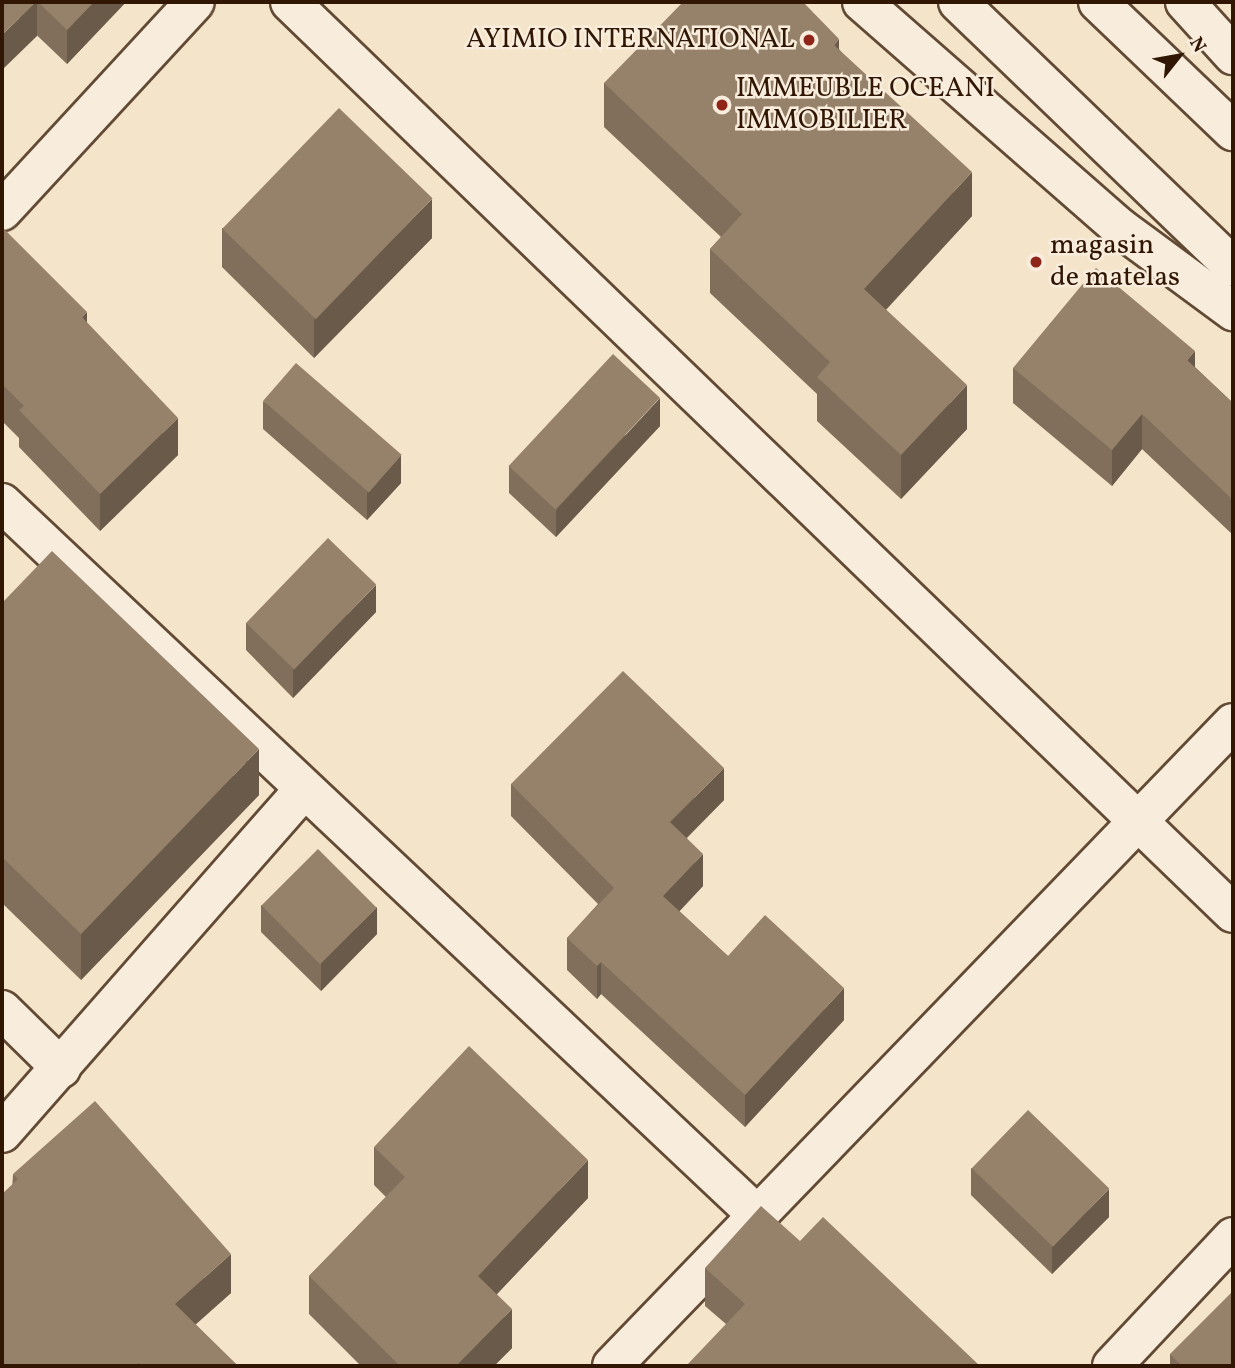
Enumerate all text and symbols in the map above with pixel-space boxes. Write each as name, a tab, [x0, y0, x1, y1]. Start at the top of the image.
north arrow	[1144, 21, 1214, 91]
place label: AYIMIO INTERNATIONAL	[466, 23, 795, 57]
marker: AYIMIO INTERNATIONAL	[801, 32, 817, 48]
text: N	[1182, 33, 1212, 58]
place label: IMMEUBLE OCEANI IMMOBILIER	[736, 72, 995, 138]
marker: IMMEUBLE OCEANI IMMOBILIER	[714, 97, 730, 113]
place label: magasin de matelas	[1050, 229, 1180, 295]
marker: magasin de matelas	[1028, 254, 1044, 270]

